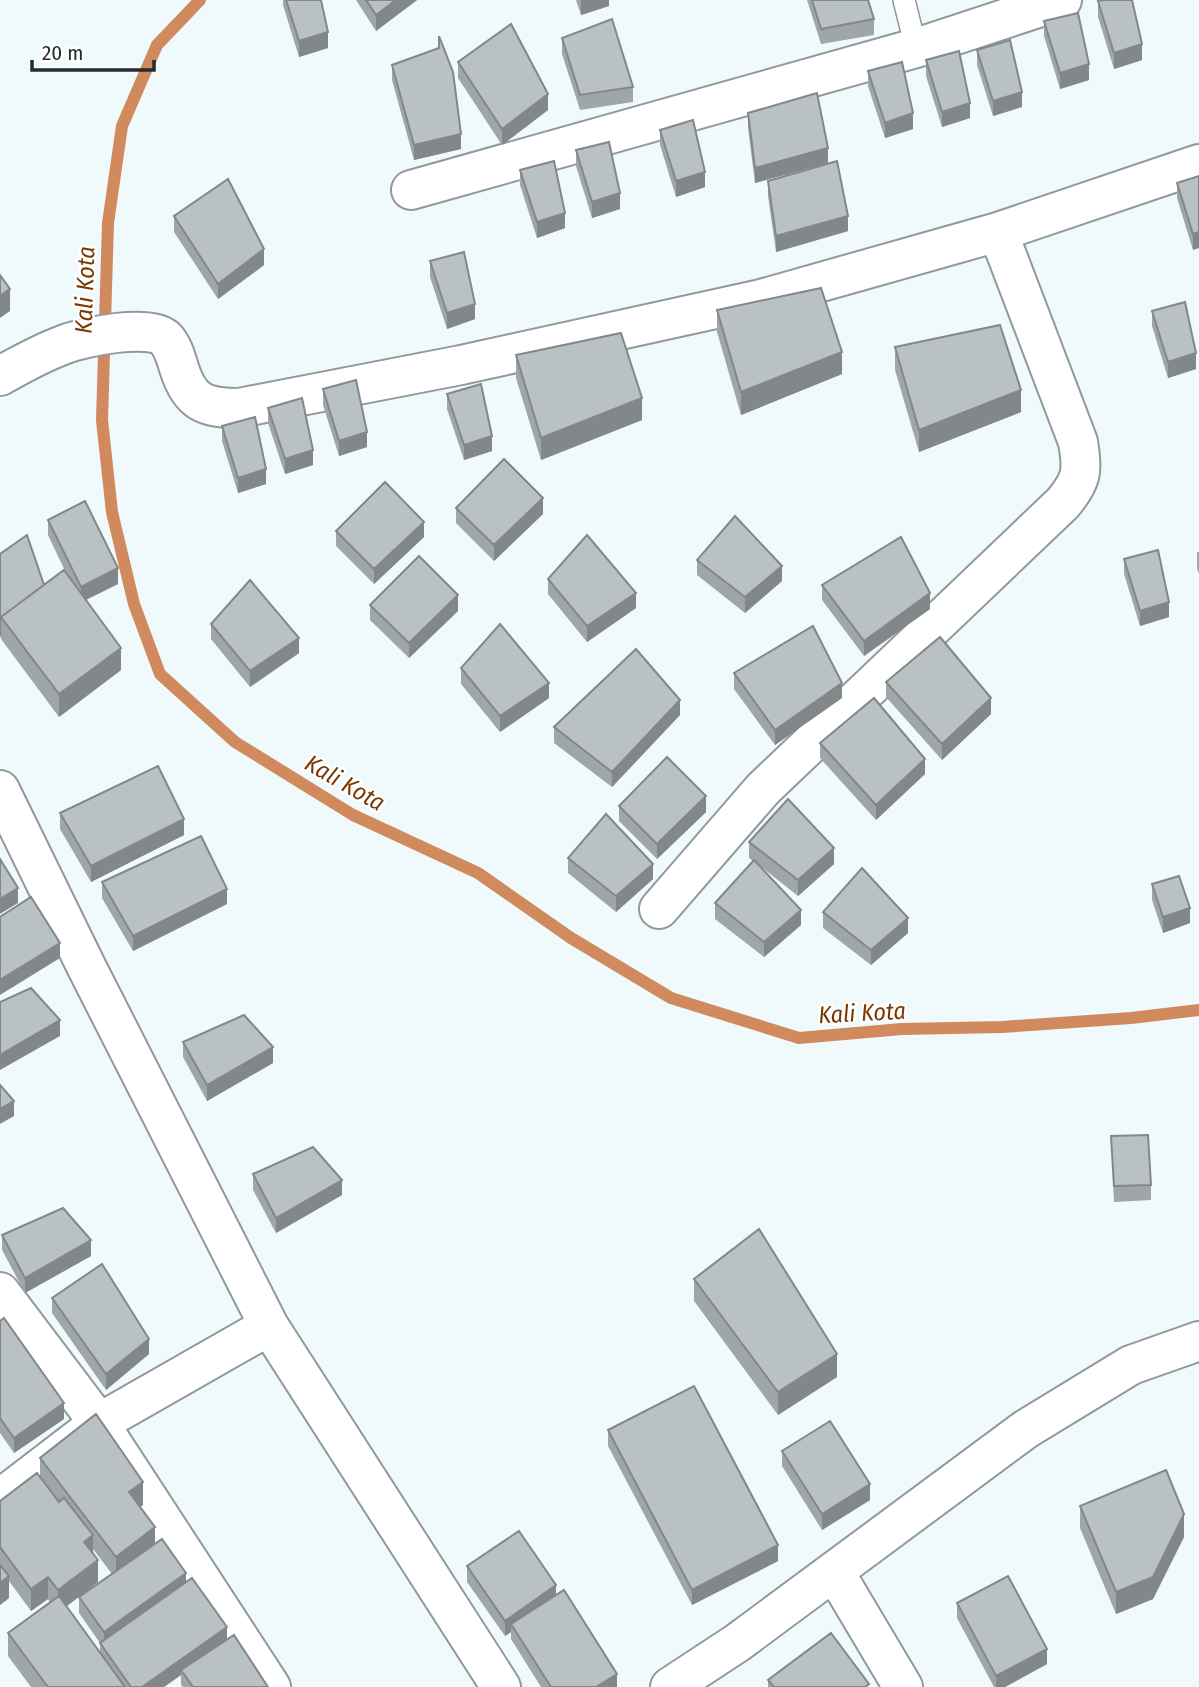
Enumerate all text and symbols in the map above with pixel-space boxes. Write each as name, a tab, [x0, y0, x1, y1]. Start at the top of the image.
scale bar	[32, 28, 154, 72]
text: 20 m	[42, 40, 83, 66]
water label: Kali Kota	[69, 246, 101, 334]
water label: Kali Kota	[300, 749, 390, 817]
water label: Kali Kota	[818, 997, 906, 1029]

